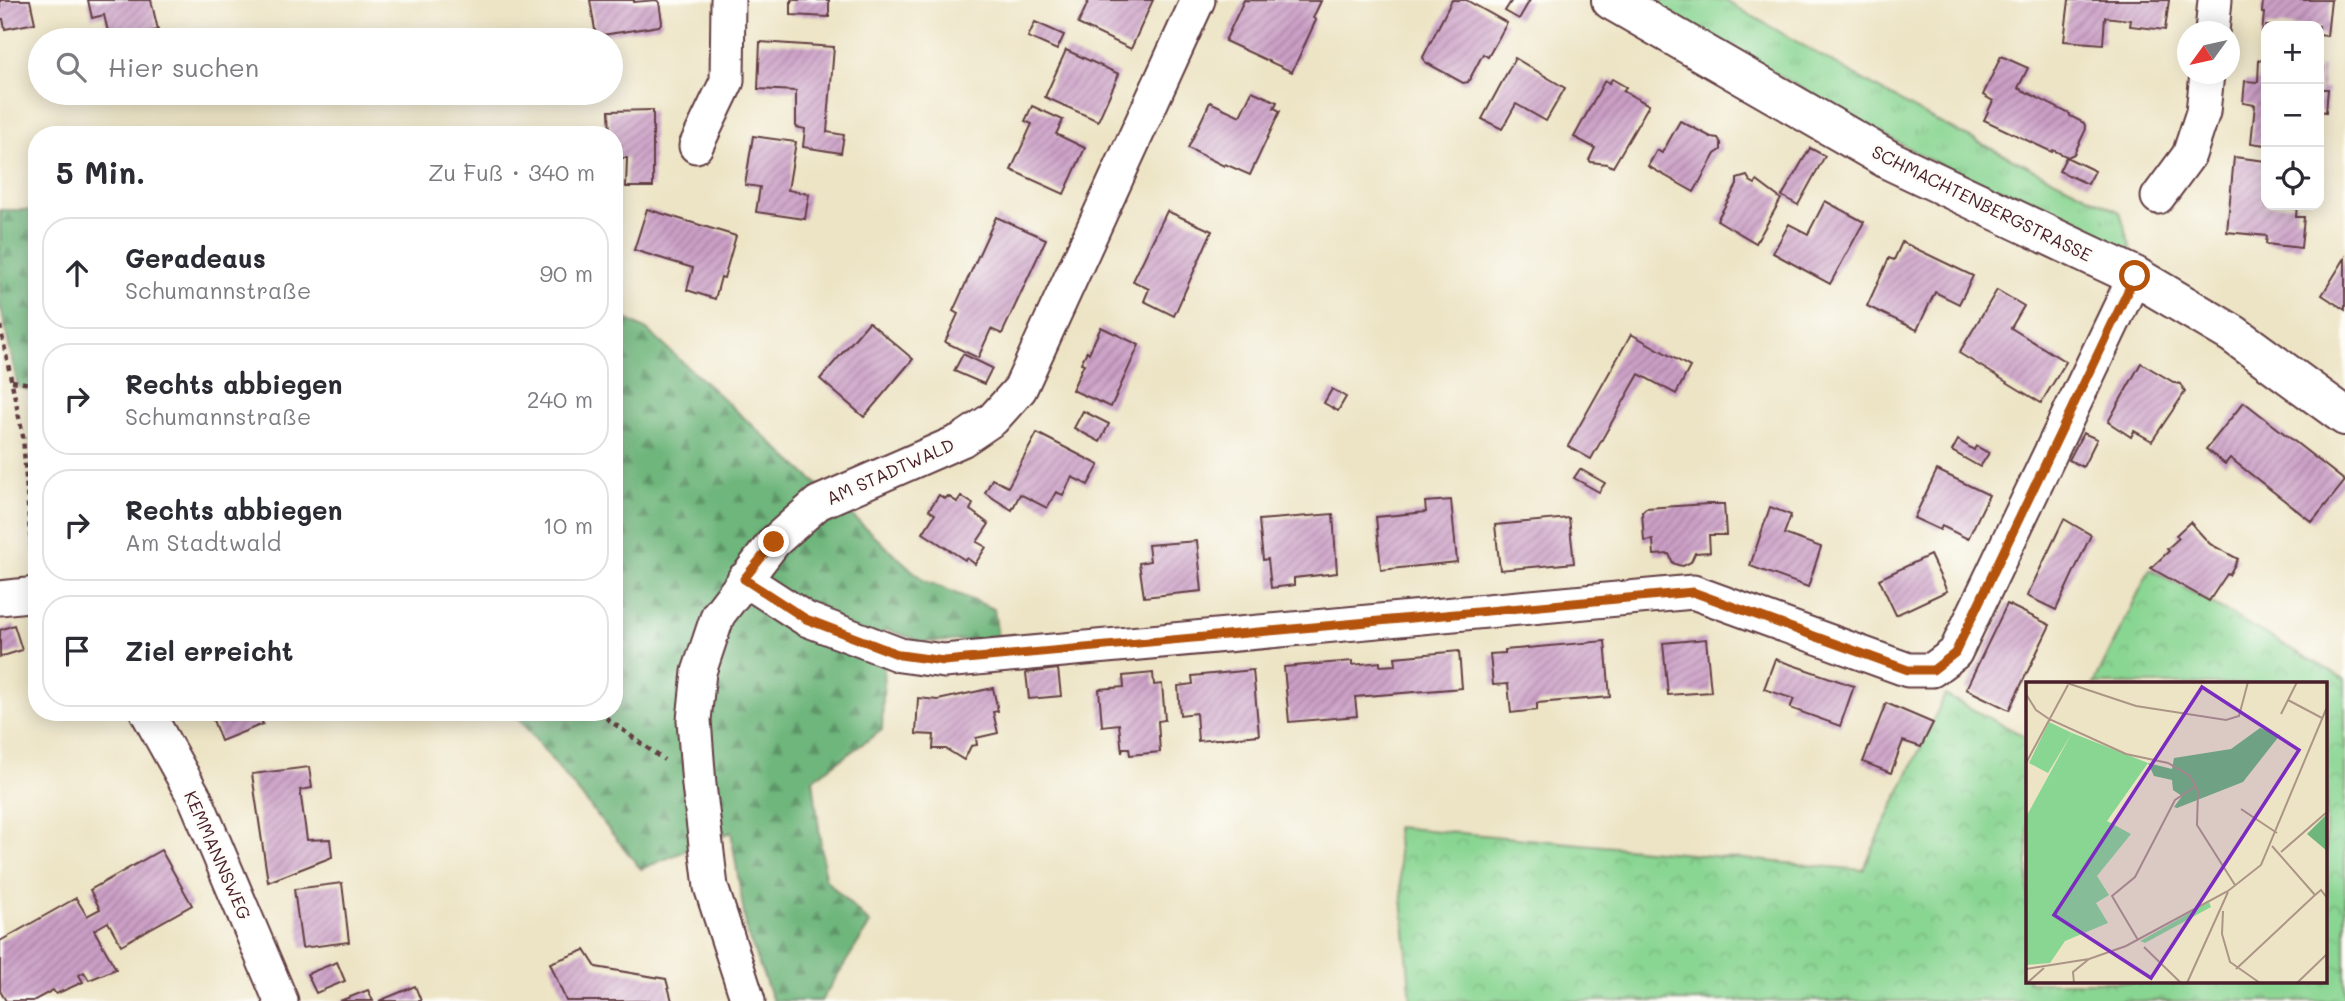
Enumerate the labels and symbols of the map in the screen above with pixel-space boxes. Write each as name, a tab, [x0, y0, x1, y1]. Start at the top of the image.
north arrow	[2177, 21, 2240, 84]
street label: SCHMACHTENBERGSTRASSE	[1868, 139, 2096, 267]
route start	[2119, 260, 2150, 291]
street label: AM STADTWALD	[822, 432, 958, 510]
route end	[758, 526, 789, 557]
inset map	[2026, 682, 2328, 984]
street label: KEMMANNSWEG	[179, 787, 257, 923]

